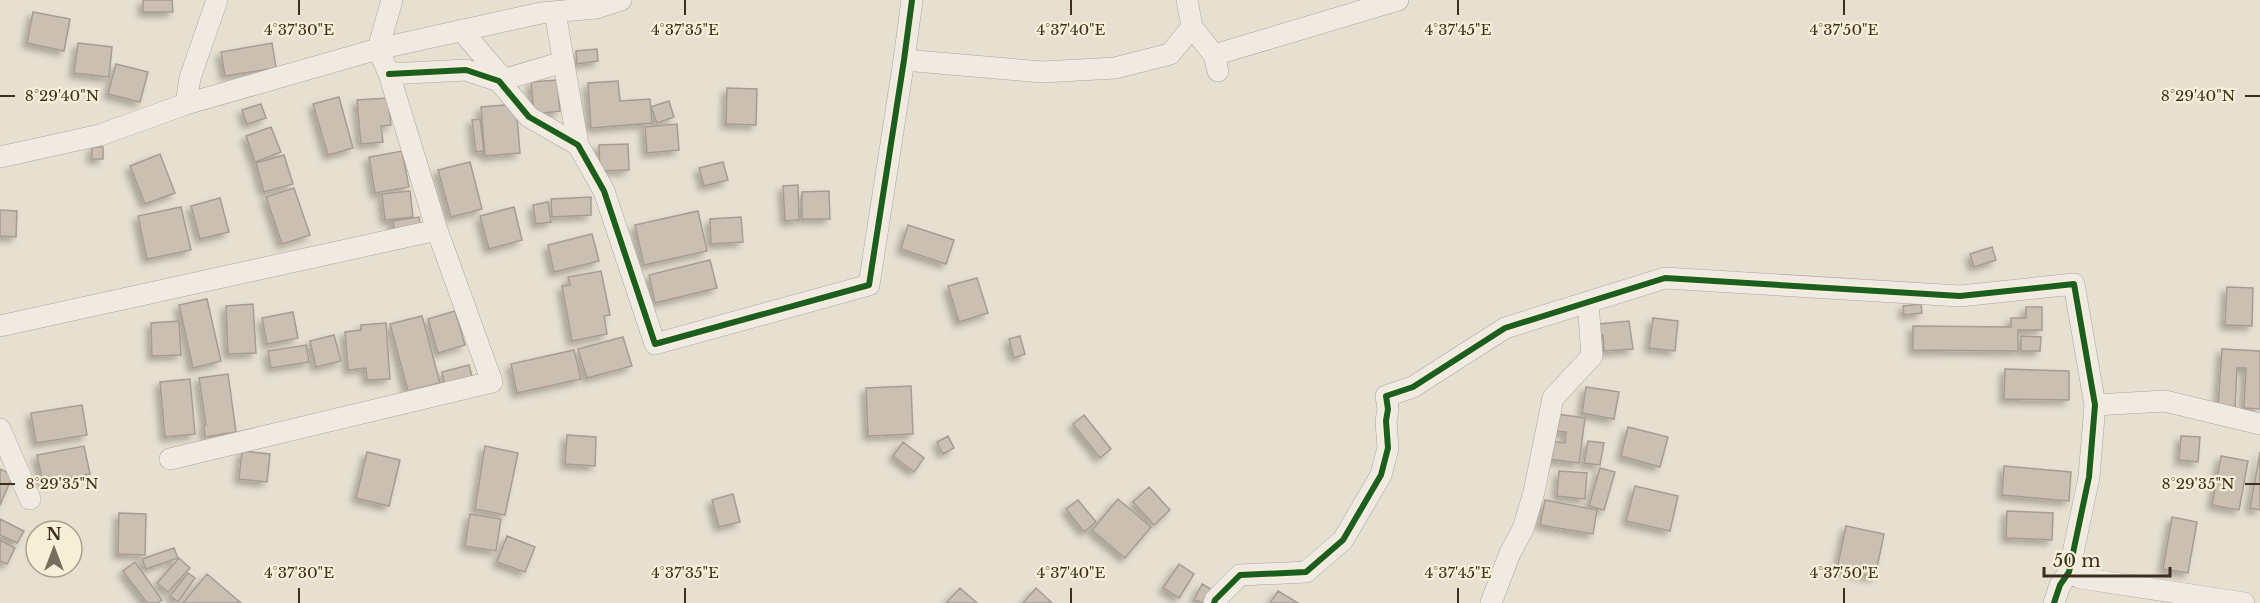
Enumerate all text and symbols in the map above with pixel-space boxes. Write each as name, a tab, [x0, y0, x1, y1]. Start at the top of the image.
text: 4°37'30"E	[264, 20, 334, 39]
text: 4°37'35"E	[651, 20, 719, 39]
text: 4°37'40"E	[1036, 20, 1106, 39]
text: 4°37'45"E	[1425, 20, 1492, 39]
text: 4°37'50"E	[1809, 20, 1879, 39]
text: 8°29'40"N	[25, 86, 99, 105]
text: 8°29'40"N	[2161, 86, 2235, 105]
text: 8°29'35"N	[25, 474, 99, 493]
text: 8°29'35"N	[2161, 474, 2235, 493]
north arrow	[24, 519, 84, 579]
text: N	[46, 524, 62, 544]
scale bar	[2044, 540, 2170, 578]
text: 50 m	[2053, 550, 2101, 572]
text: 4°37'30"E	[264, 563, 334, 582]
text: 4°37'35"E	[651, 563, 719, 582]
text: 4°37'40"E	[1036, 563, 1106, 582]
text: 4°37'45"E	[1425, 563, 1492, 582]
text: 4°37'50"E	[1809, 563, 1879, 582]

